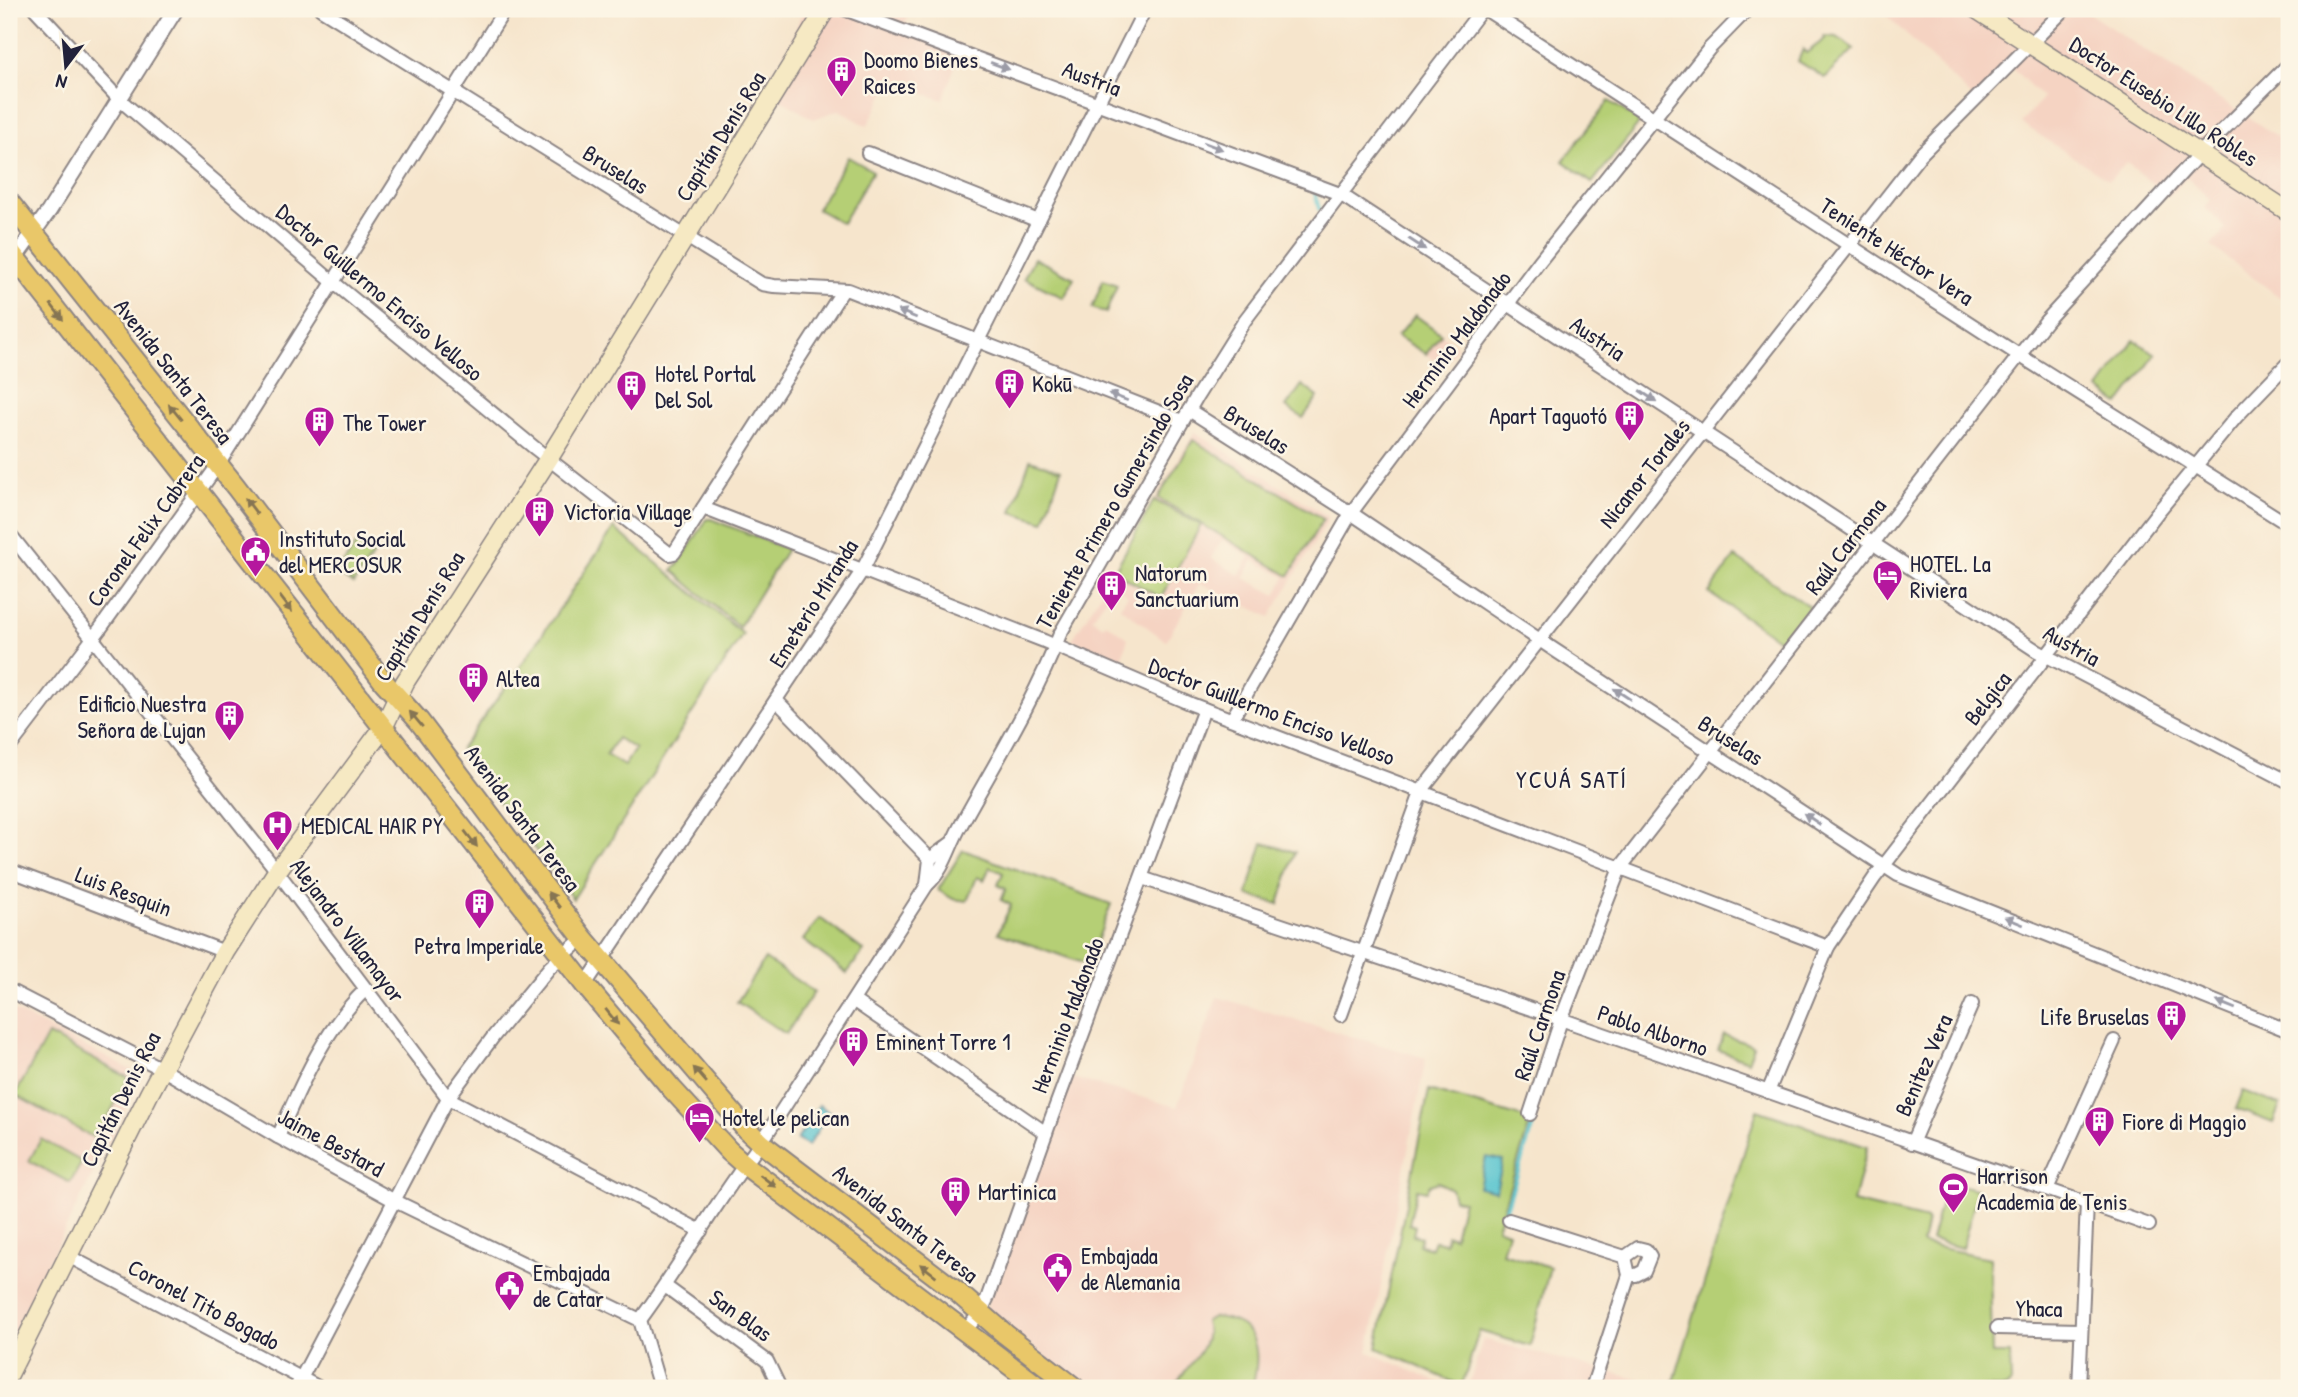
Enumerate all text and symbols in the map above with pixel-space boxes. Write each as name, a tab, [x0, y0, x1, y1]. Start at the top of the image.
street label: Doctor Eusebio Lillo Robles	[2064, 28, 2264, 174]
north arrow	[32, 32, 102, 102]
place label: Doomo Bienes Raices	[864, 44, 978, 101]
street label: Austria	[1058, 53, 1126, 103]
building icon: Doomo Bienes Raices	[824, 55, 858, 99]
one-way arrow	[990, 61, 1011, 72]
street label: Capitán Denis Roa	[668, 65, 772, 207]
text: N	[53, 68, 70, 96]
street label: Bruselas	[577, 137, 655, 201]
one-way arrow	[1203, 141, 1224, 152]
street label: Teniente Héctor Vera	[1814, 190, 1980, 312]
street label: Doctor Guillermo Enciso Velloso	[270, 196, 490, 388]
one-way arrow	[1407, 238, 1427, 251]
street label: Herminio Maldonado	[1394, 264, 1518, 414]
street label: Avenida Santa Teresa	[107, 292, 241, 450]
one-way arrow	[50, 303, 65, 321]
one-way arrow	[896, 308, 917, 319]
street label: Austria	[1564, 308, 1632, 368]
place label: Hotel Portal Del Sol	[655, 358, 757, 415]
building icon: Kokū	[992, 366, 1026, 410]
street label: Teniente Primero Gumersindo Sosa	[1028, 368, 1200, 634]
place label: Kokū	[1032, 368, 1072, 399]
building icon: Hotel Portal Del Sol	[615, 369, 649, 413]
one-way arrow	[1639, 389, 1658, 402]
one-way arrow	[1108, 391, 1129, 402]
street label: Bruselas	[1218, 397, 1296, 461]
building icon: Apart Taguotó	[1613, 398, 1647, 442]
place label: Apart Taguotó	[1489, 400, 1607, 431]
one-way arrow	[168, 403, 183, 421]
building icon: The Tower	[303, 405, 337, 449]
place label: The Tower	[343, 407, 427, 438]
street label: Nicanor Torales	[1591, 412, 1697, 534]
street label: Coronel Felix Cabrera	[79, 447, 211, 613]
street label: Raúl Carmona	[1797, 491, 1893, 601]
building icon: Victoria Village	[523, 494, 557, 538]
place label: Victoria Village	[563, 496, 692, 527]
one-way arrow	[243, 498, 258, 516]
place label: Instituto Social del MERCOSUR	[279, 523, 406, 580]
street label: Emeterio Miranda	[761, 533, 865, 673]
public building icon: Instituto Social del MERCOSUR	[239, 534, 273, 578]
street label: Capitán Denis Roa	[367, 545, 471, 687]
place label: HOTEL. La Riviera	[1910, 548, 1991, 605]
place label: Natorum Sanctuarium	[1135, 557, 1239, 614]
hotel icon: HOTEL. La Riviera	[1870, 559, 1904, 603]
building icon: Natorum Sanctuarium	[1095, 568, 1129, 612]
one-way arrow	[278, 595, 293, 613]
street label: Austria	[2038, 617, 2106, 673]
street label: Doctor Guillermo Enciso Velloso	[1144, 650, 1400, 772]
building icon: Altea	[456, 661, 490, 705]
place label: Altea	[496, 663, 539, 694]
street label: Belgica	[1956, 665, 2018, 731]
place label: Edificio Nuestra Señora de Lujan	[77, 688, 206, 745]
one-way arrow	[1613, 688, 1632, 701]
building icon: Edificio Nuestra Señora de Lujan	[212, 699, 246, 743]
street label: Bruselas	[1692, 707, 1770, 773]
one-way arrow	[409, 711, 424, 729]
street label: Avenida Santa Teresa	[458, 738, 588, 898]
district label: YCUÁ SATÍ	[1516, 763, 1628, 795]
hospital icon: MEDICAL HAIR PY	[261, 808, 295, 852]
place label: MEDICAL HAIR PY	[301, 810, 443, 841]
one-way arrow	[1803, 813, 1822, 826]
one-way arrow	[463, 829, 478, 847]
street label: Alejandro Villamayor	[283, 852, 413, 1009]
street label: Luis Resquin	[71, 858, 177, 924]
building icon: Petra Imperiale	[462, 887, 496, 931]
one-way arrow	[547, 891, 561, 910]
one-way arrow	[2004, 916, 2025, 927]
place label: Petra Imperiale	[414, 930, 544, 961]
street label: Herminio Maldonado	[1023, 933, 1111, 1097]
street label: Raúl Carmona	[1506, 966, 1572, 1084]
street label: Pablo Alborno	[1594, 997, 1712, 1063]
building icon: Life Bruselas	[2155, 999, 2189, 1043]
one-way arrow	[2215, 1000, 2236, 1011]
place label: Life Bruselas	[2041, 1001, 2149, 1032]
one-way arrow	[604, 1008, 619, 1025]
street label: Benitez Vera	[1887, 1009, 1959, 1121]
building icon: Eminent Torre 1	[836, 1024, 870, 1068]
street label: Capitán Denis Roa	[73, 1026, 167, 1172]
place label: Eminent Torre 1	[876, 1026, 1011, 1057]
one-way arrow	[692, 1066, 708, 1084]
street label: Jaime Bestard	[272, 1100, 390, 1184]
hotel icon: Hotel le pelican	[682, 1100, 716, 1144]
place label: Hotel le pelican	[722, 1102, 850, 1133]
building icon: Fiore di Maggio	[2083, 1104, 2117, 1148]
place label: Fiore di Maggio	[2122, 1106, 2246, 1137]
street label: Avenida Santa Teresa	[827, 1156, 985, 1290]
place label: Harrison Academia de Tenis	[1977, 1160, 2127, 1217]
sports icon: Harrison Academia de Tenis	[1937, 1171, 1971, 1215]
one-way arrow	[759, 1174, 777, 1188]
building icon: Martinica	[938, 1174, 972, 1218]
place label: Martinica	[978, 1176, 1056, 1207]
place label: Embajada de Alemania	[1081, 1240, 1180, 1297]
street label: Coronel Tito Bogado	[123, 1251, 285, 1357]
public building icon: Embajada de Alemania	[1041, 1251, 1075, 1295]
place label: Embajada de Catar	[533, 1257, 610, 1314]
one-way arrow	[919, 1263, 937, 1277]
public building icon: Embajada de Catar	[493, 1268, 527, 1312]
street label: San Blas	[703, 1282, 779, 1348]
street label: Yhaca	[2015, 1292, 2063, 1324]

